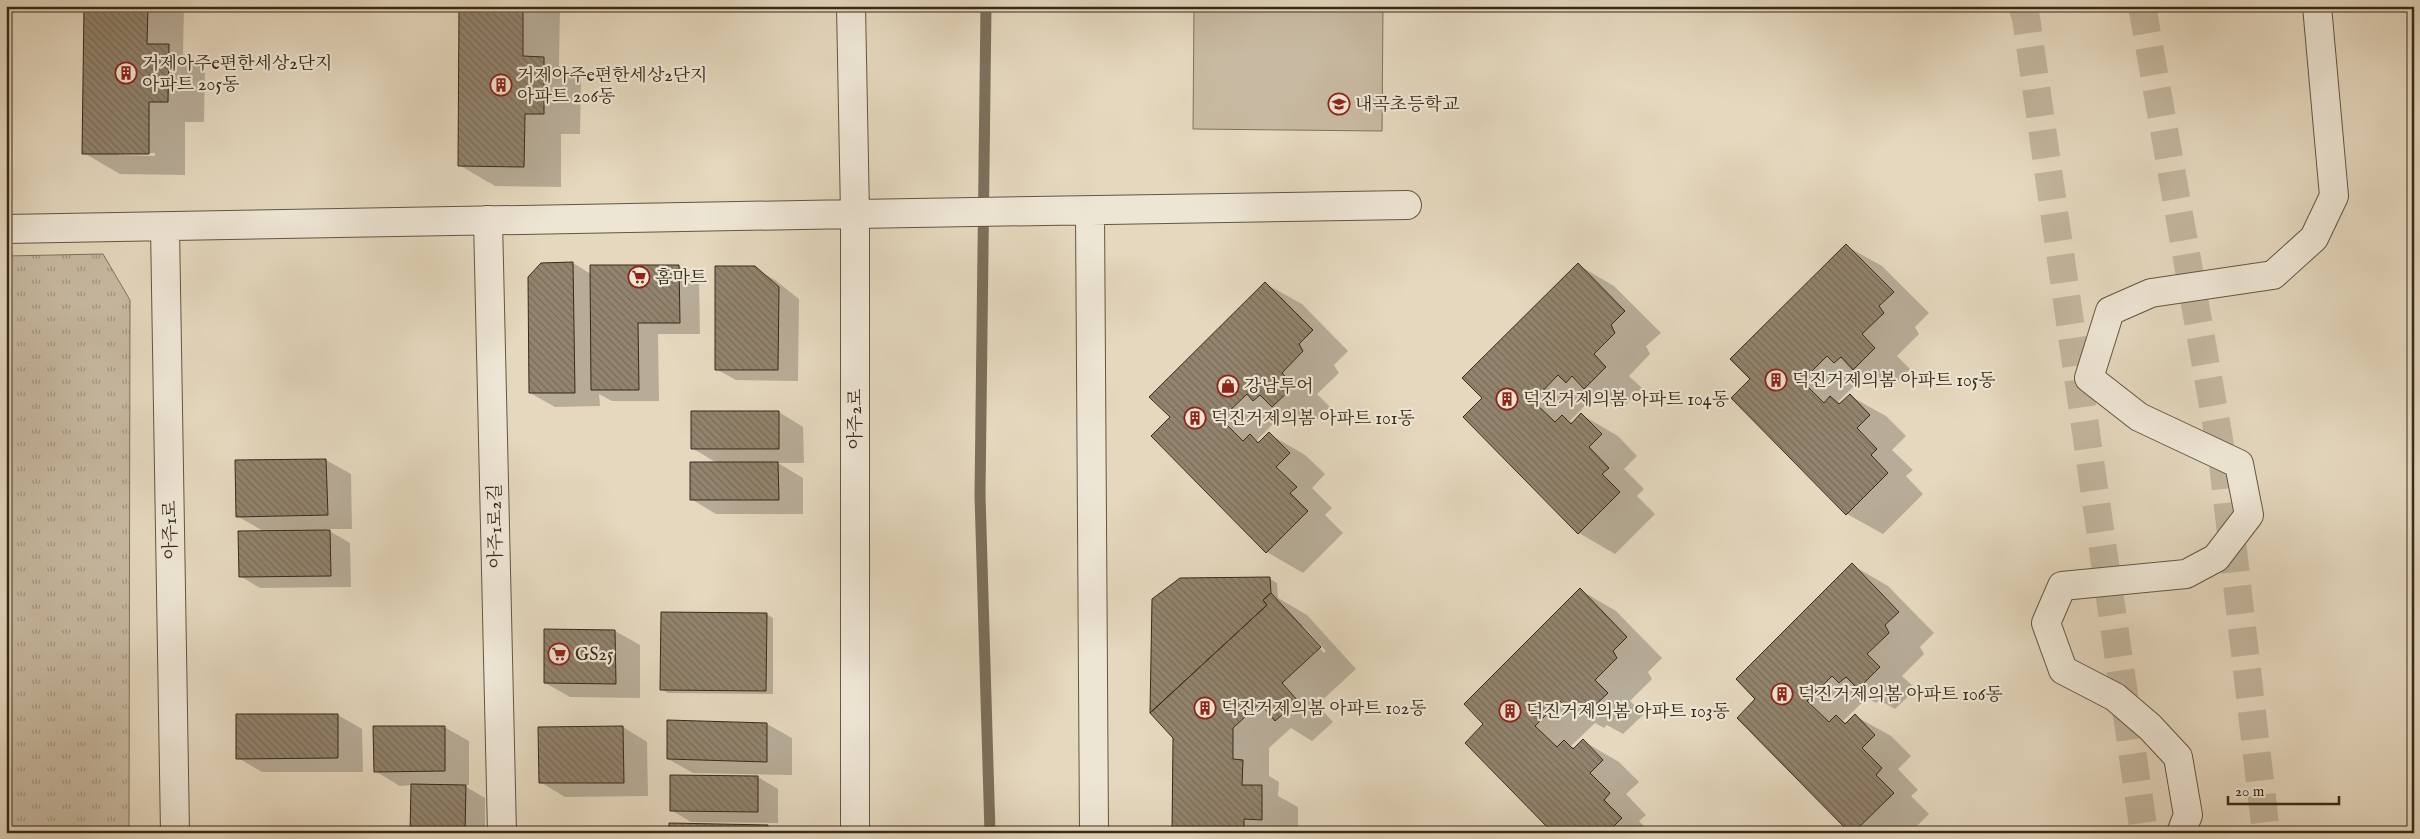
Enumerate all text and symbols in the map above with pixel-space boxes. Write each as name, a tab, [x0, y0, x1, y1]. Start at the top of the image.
place label: 거제아주e편한세상2단지 아파트 205동	[142, 53, 333, 97]
building icon: 거제아주e편한세상2단지 아파트 205동	[114, 61, 138, 85]
place label: 거제아주e편한세상2단지 아파트 206동	[517, 65, 708, 109]
building icon: 거제아주e편한세상2단지 아파트 206동	[489, 73, 513, 97]
school or university icon: 내곡초등학교	[1327, 92, 1351, 116]
place label: 내곡초등학교	[1355, 94, 1460, 117]
supermarket icon: 홈마트	[627, 265, 651, 289]
place label: 홈마트	[655, 267, 708, 290]
building icon: 덕진거제의봄 아파트 105동	[1764, 368, 1788, 392]
place label: 덕진거제의봄 아파트 105동	[1792, 370, 1996, 393]
shop icon: 강남투어	[1216, 374, 1240, 398]
place label: 강남투어	[1244, 376, 1314, 399]
building icon: 덕진거제의봄 아파트 104동	[1495, 387, 1519, 411]
street label: 아주2로	[845, 389, 868, 449]
place label: 덕진거제의봄 아파트 104동	[1523, 389, 1729, 412]
building icon: 덕진거제의봄 아파트 101동	[1183, 406, 1207, 430]
place label: 덕진거제의봄 아파트 101동	[1211, 408, 1415, 431]
street label: 아주1로2길	[484, 483, 509, 569]
street label: 아주1로	[159, 500, 184, 560]
supermarket icon: GS25	[547, 642, 571, 666]
place label: GS25	[575, 644, 614, 667]
building icon: 덕진거제의봄 아파트 106동	[1770, 682, 1794, 706]
place label: 덕진거제의봄 아파트 106동	[1798, 684, 2003, 707]
building icon: 덕진거제의봄 아파트 102동	[1193, 696, 1217, 720]
place label: 덕진거제의봄 아파트 102동	[1221, 698, 1427, 721]
building icon: 덕진거제의봄 아파트 103동	[1498, 699, 1522, 723]
place label: 덕진거제의봄 아파트 103동	[1526, 701, 1730, 724]
scale bar	[2228, 774, 2339, 806]
text: 20 m	[2235, 782, 2265, 801]

